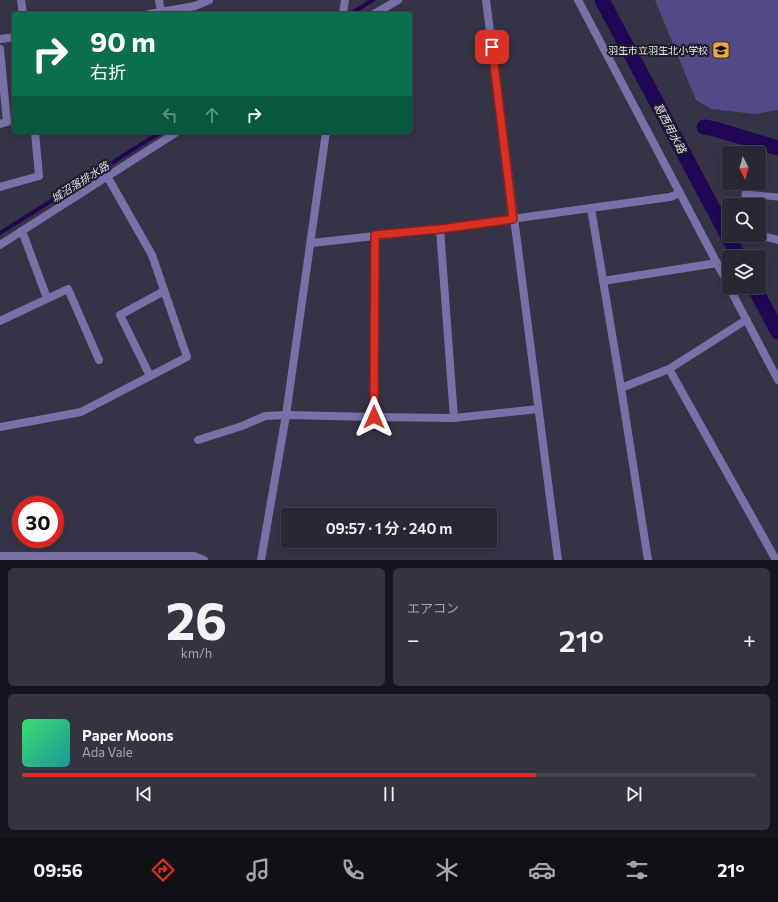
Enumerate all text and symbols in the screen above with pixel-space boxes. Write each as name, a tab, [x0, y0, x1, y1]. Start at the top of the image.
text: 90 m	[90, 24, 156, 58]
icon: right	[24, 28, 76, 80]
pin	[475, 30, 509, 64]
icon: arrive	[481, 36, 503, 58]
school or university icon: 羽生市立羽生北小学校	[711, 40, 731, 60]
place label: 羽生市立羽生北小学校	[608, 44, 708, 56]
text: 右折	[90, 61, 126, 83]
water label: 葛西用水路	[652, 100, 690, 156]
icon: left	[159, 104, 181, 126]
icon: ahead	[201, 104, 223, 126]
icon: right	[243, 104, 265, 126]
north arrow	[722, 146, 766, 190]
map controls	[722, 146, 766, 294]
water label: 城沼落排水路	[48, 158, 112, 205]
button: search	[722, 198, 766, 242]
button: layers	[722, 250, 766, 294]
position arrow	[353, 396, 395, 438]
speed limit sign: 30	[12, 496, 64, 548]
text: 09:57 · 1 分 · 240 m	[326, 519, 452, 537]
text: 26	[166, 587, 227, 651]
text: エアコン	[407, 600, 459, 616]
text: 21°	[559, 621, 604, 658]
text: −	[407, 626, 420, 653]
text: +	[743, 626, 756, 653]
text: km/h	[181, 645, 212, 661]
text: Paper Moons	[82, 726, 173, 744]
text: Ada Vale	[82, 744, 133, 760]
icon: previous	[133, 783, 155, 805]
icon: pause	[378, 783, 400, 805]
icon: next	[623, 783, 645, 805]
icon: directions	[149, 856, 177, 884]
icon: music	[244, 856, 272, 884]
icon: phone	[339, 856, 367, 884]
icon: climate	[433, 856, 461, 884]
icon: car	[528, 856, 556, 884]
icon: filters	[623, 856, 651, 884]
text: 09:56	[33, 859, 83, 881]
text: 21°	[717, 859, 745, 881]

